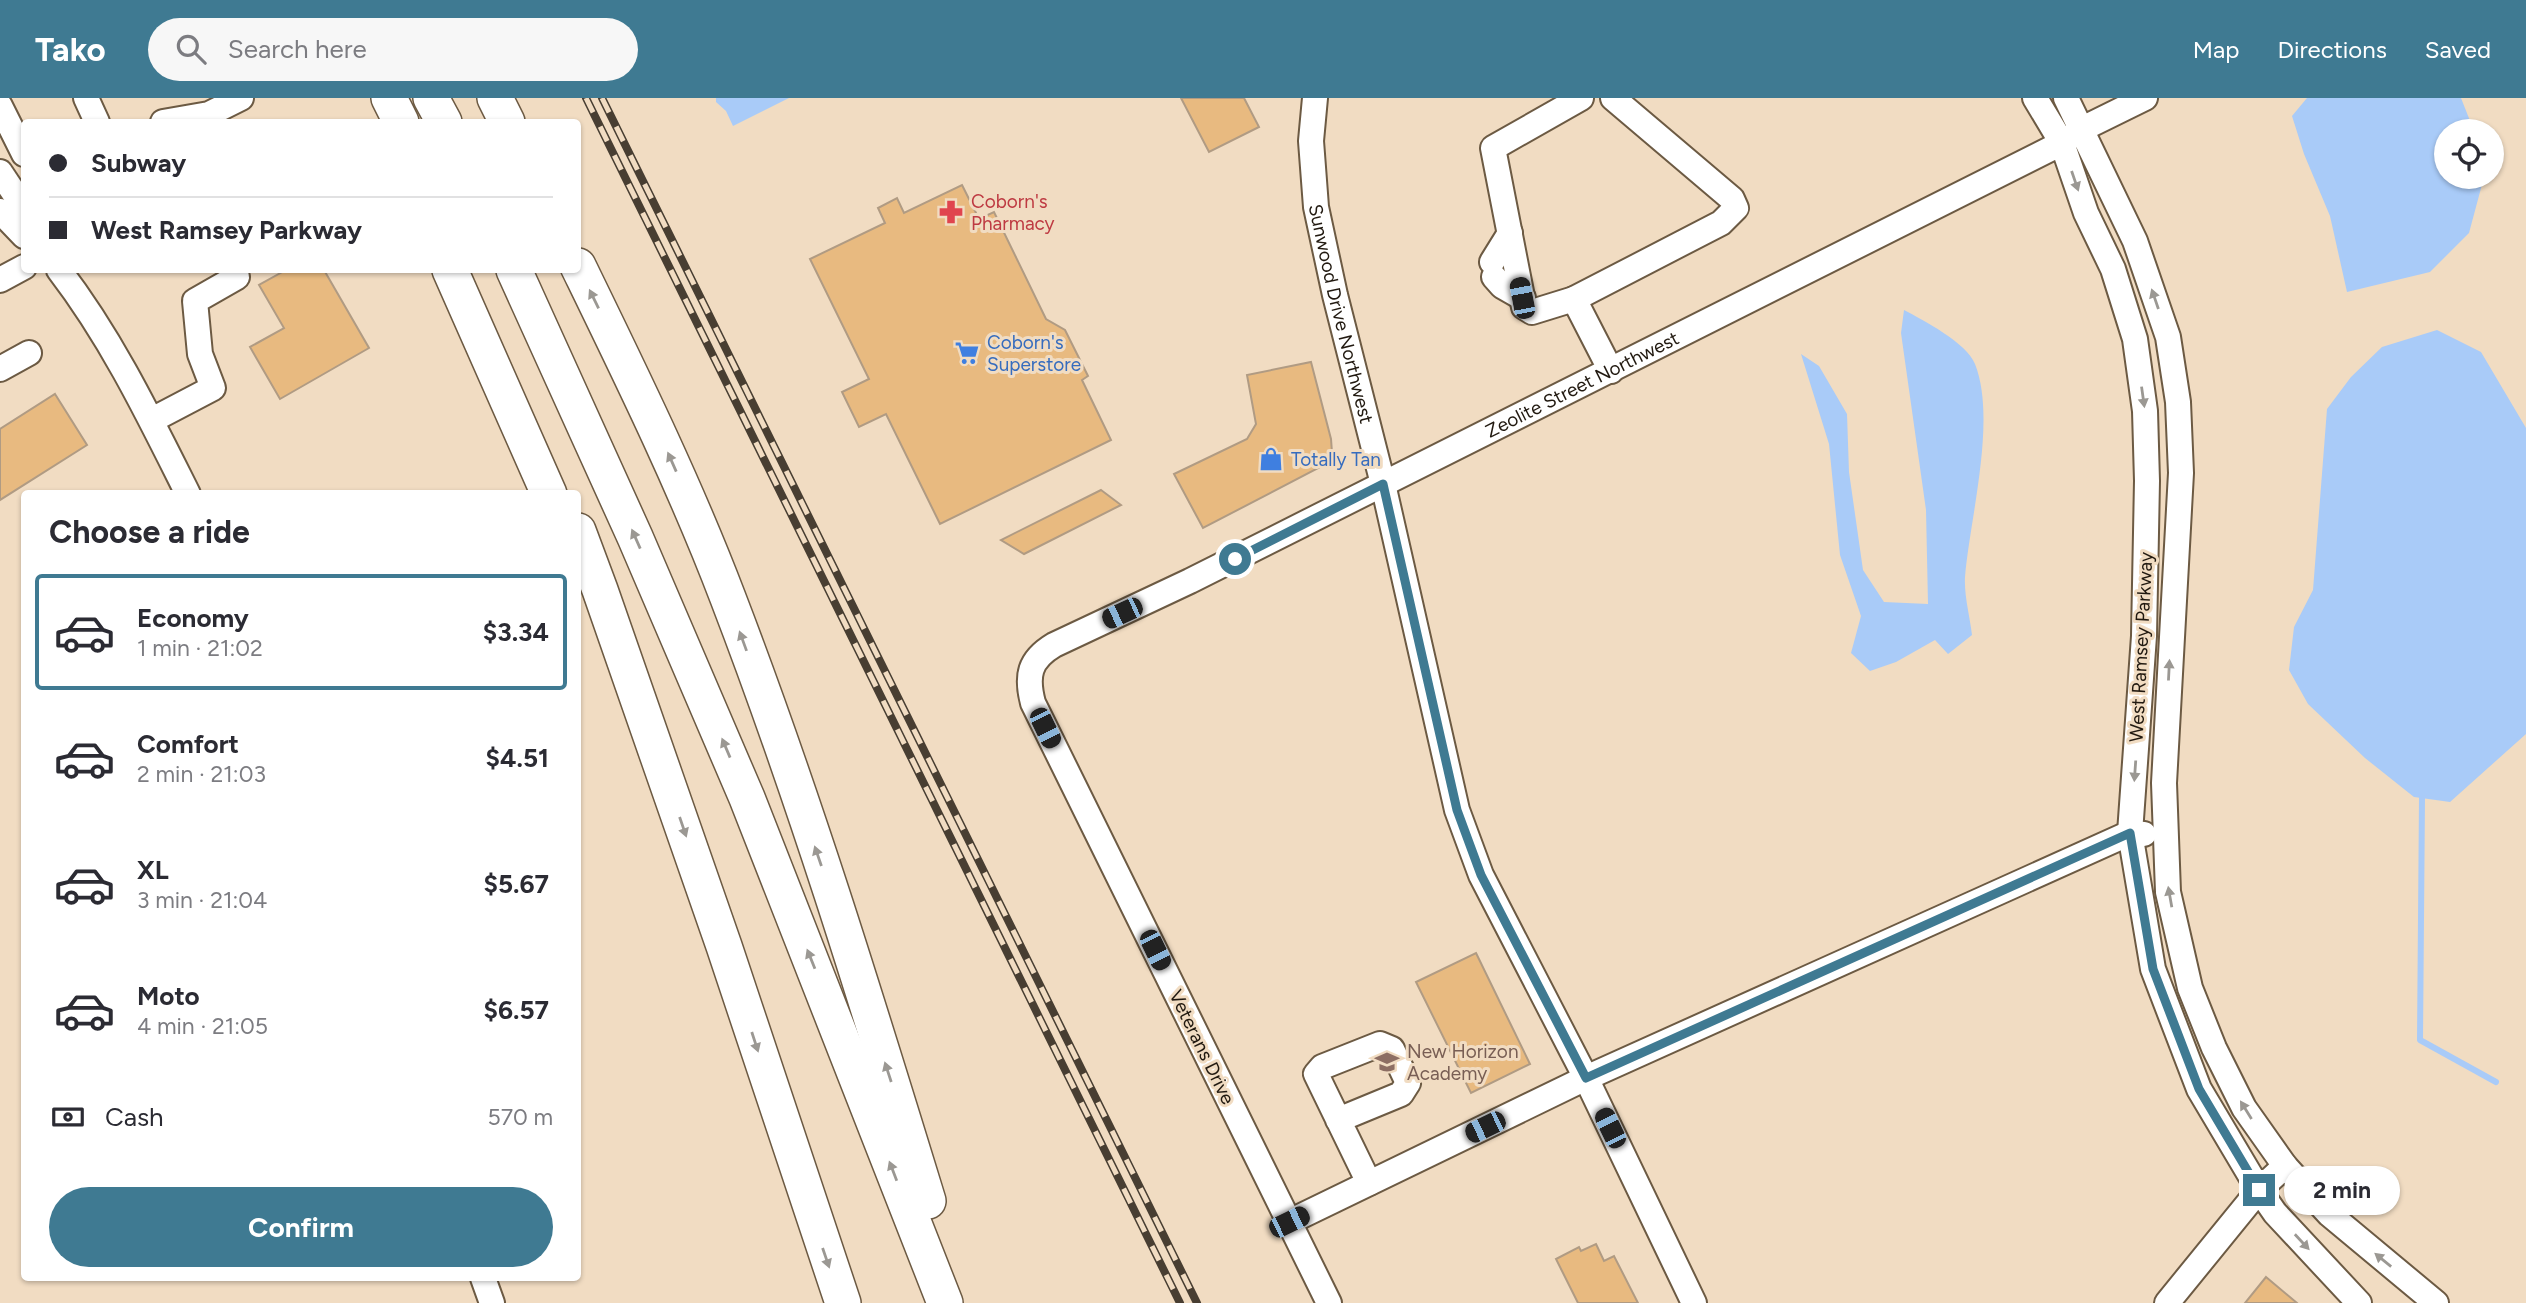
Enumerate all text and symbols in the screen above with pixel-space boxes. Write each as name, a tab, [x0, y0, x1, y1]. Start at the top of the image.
search box	[148, 18, 638, 81]
text: Tako	[35, 30, 106, 69]
icon: search	[172, 30, 210, 68]
text: Search here	[228, 33, 367, 65]
text: Map	[2193, 35, 2239, 64]
text: Directions	[2277, 35, 2387, 64]
text: Saved	[2425, 35, 2491, 64]
map controls	[2434, 119, 2504, 189]
button: locate	[2434, 119, 2504, 189]
text: Subway	[91, 147, 186, 179]
one-way arrow	[2070, 171, 2081, 192]
place label: Coborn's Pharmacy	[971, 190, 1055, 235]
pharmacy icon: Coborn's Pharmacy	[937, 198, 965, 226]
street label: Sunwood Drive Northwest	[1304, 202, 1379, 426]
text: West Ramsey Parkway	[91, 214, 362, 246]
car	[1508, 275, 1537, 321]
one-way arrow	[2149, 288, 2160, 309]
one-way arrow	[588, 289, 599, 309]
street label: Zeolite Street Northwest	[1482, 326, 1683, 442]
place label: Coborn's Superstore	[987, 331, 1081, 376]
supermarket icon: Coborn's Superstore	[953, 339, 981, 367]
one-way arrow	[2138, 386, 2149, 408]
shop icon: Totally Tan	[1257, 445, 1285, 473]
place label: Totally Tan	[1291, 448, 1381, 471]
one-way arrow	[666, 451, 677, 472]
text: Choose a ride	[49, 513, 250, 551]
one-way arrow	[630, 529, 642, 549]
route start	[1219, 543, 1251, 575]
street label: West Ramsey Parkway	[2125, 551, 2157, 743]
car	[1099, 595, 1146, 631]
icon: car	[53, 601, 116, 664]
text: Economy	[137, 602, 249, 634]
text: $3.34	[483, 616, 549, 648]
one-way arrow	[738, 630, 749, 651]
text: 1 min · 21:02	[137, 634, 263, 662]
one-way arrow	[2164, 659, 2175, 681]
car	[1027, 705, 1064, 751]
icon: car	[53, 727, 116, 790]
text: Comfort	[137, 728, 239, 760]
one-way arrow	[720, 737, 731, 758]
text: $4.51	[486, 742, 549, 774]
text: 2 min · 21:03	[137, 760, 266, 788]
one-way arrow	[2129, 760, 2140, 782]
one-way arrow	[678, 816, 689, 837]
one-way arrow	[812, 845, 823, 866]
icon: car	[53, 853, 116, 916]
text: XL	[137, 854, 169, 886]
text: $5.67	[484, 868, 549, 900]
text: 3 min · 21:04	[137, 886, 267, 914]
one-way arrow	[2164, 886, 2175, 908]
car	[1137, 927, 1174, 973]
one-way arrow	[805, 949, 816, 970]
icon: car	[53, 979, 116, 1042]
text: Moto	[137, 980, 200, 1012]
street label: Veterans Drive	[1164, 986, 1240, 1108]
text: $6.57	[484, 994, 549, 1026]
text: 4 min · 21:05	[137, 1012, 268, 1040]
one-way arrow	[751, 1032, 761, 1053]
place label: New Horizon Academy	[1407, 1040, 1518, 1085]
school or university icon: New Horizon Academy	[1373, 1048, 1401, 1076]
one-way arrow	[882, 1062, 892, 1083]
icon: cash	[49, 1098, 87, 1136]
one-way arrow	[2240, 1100, 2253, 1119]
text: Cash	[105, 1101, 164, 1133]
text: 570 m	[487, 1103, 553, 1131]
car	[1592, 1105, 1629, 1151]
car	[1462, 1108, 1509, 1146]
one-way arrow	[888, 1160, 899, 1181]
callout: 2 min	[2284, 1166, 2399, 1214]
route end	[2243, 1174, 2275, 1206]
text: 2 min	[2313, 1176, 2371, 1204]
button: Confirm	[49, 1187, 553, 1267]
car	[1266, 1203, 1313, 1241]
one-way arrow	[2294, 1233, 2310, 1250]
one-way arrow	[821, 1248, 832, 1269]
one-way arrow	[2374, 1254, 2392, 1268]

